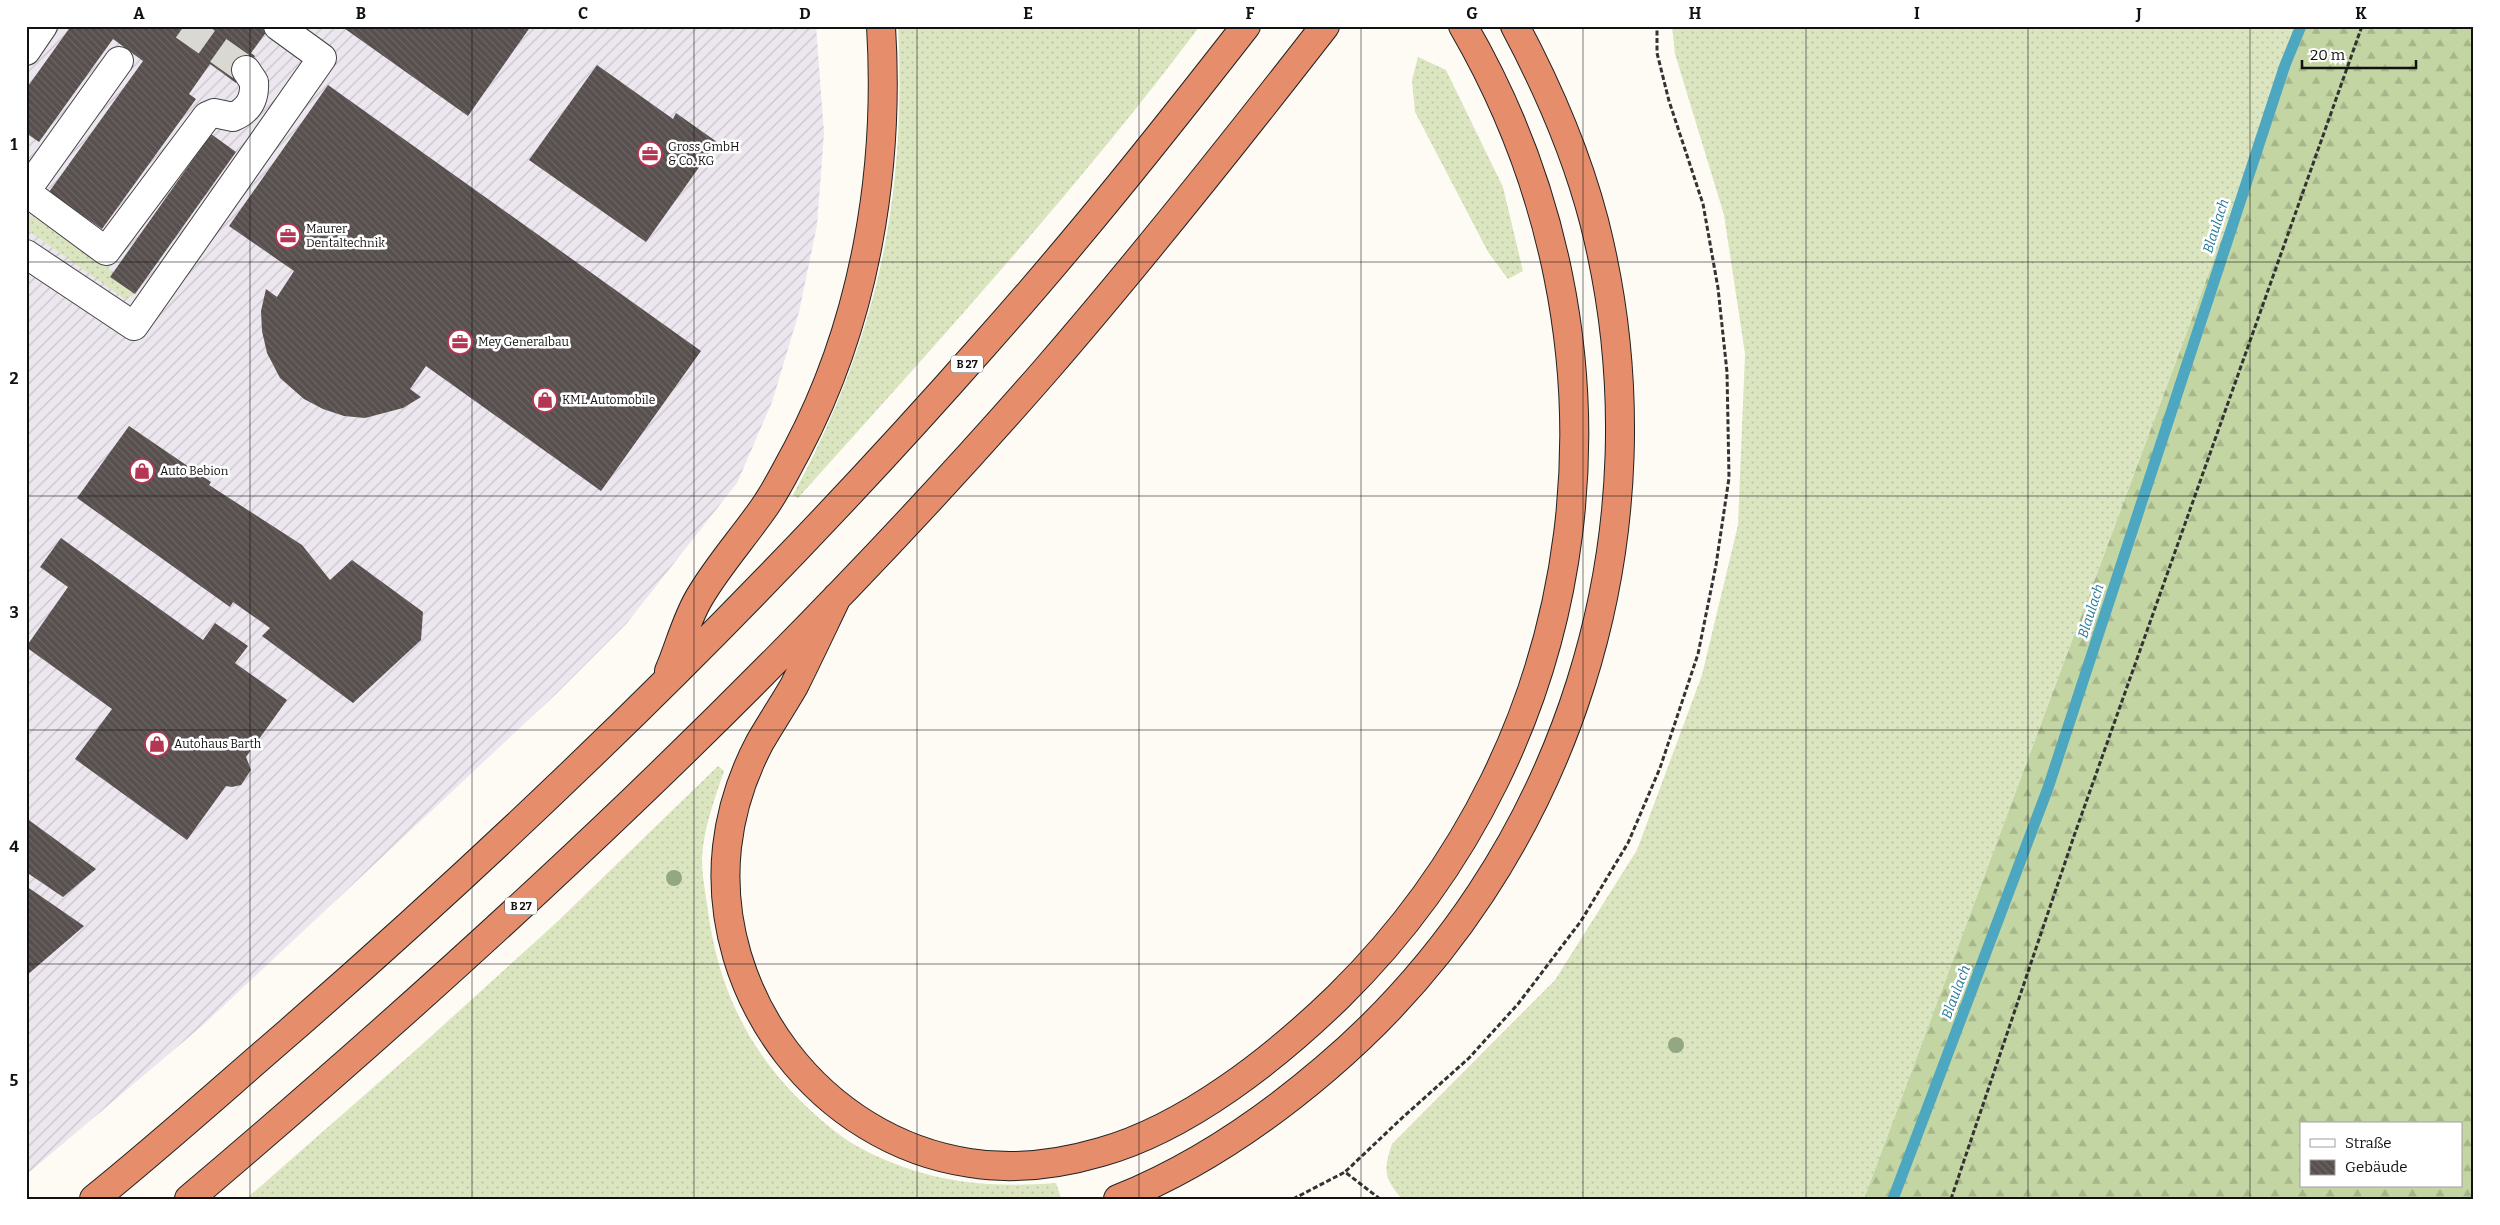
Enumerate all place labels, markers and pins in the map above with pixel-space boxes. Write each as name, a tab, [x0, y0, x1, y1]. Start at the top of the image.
place label: Gross GmbH & Co. KG	[668, 140, 739, 168]
office icon: Gross GmbH & Co. KG	[637, 141, 663, 167]
place label: Maurer Dentaltechnik	[306, 222, 385, 250]
office icon: Maurer Dentaltechnik	[275, 223, 301, 249]
office icon: Mey Generalbau	[447, 329, 473, 355]
place label: Mey Generalbau	[478, 335, 570, 349]
shop icon: KML Automobile	[532, 387, 558, 413]
place label: KML Automobile	[562, 393, 655, 407]
shop icon: Auto Bebion	[129, 458, 155, 484]
place label: Auto Bebion	[160, 464, 229, 478]
shop icon: Autohaus Barth	[144, 731, 170, 757]
place label: Autohaus Barth	[174, 737, 262, 751]

